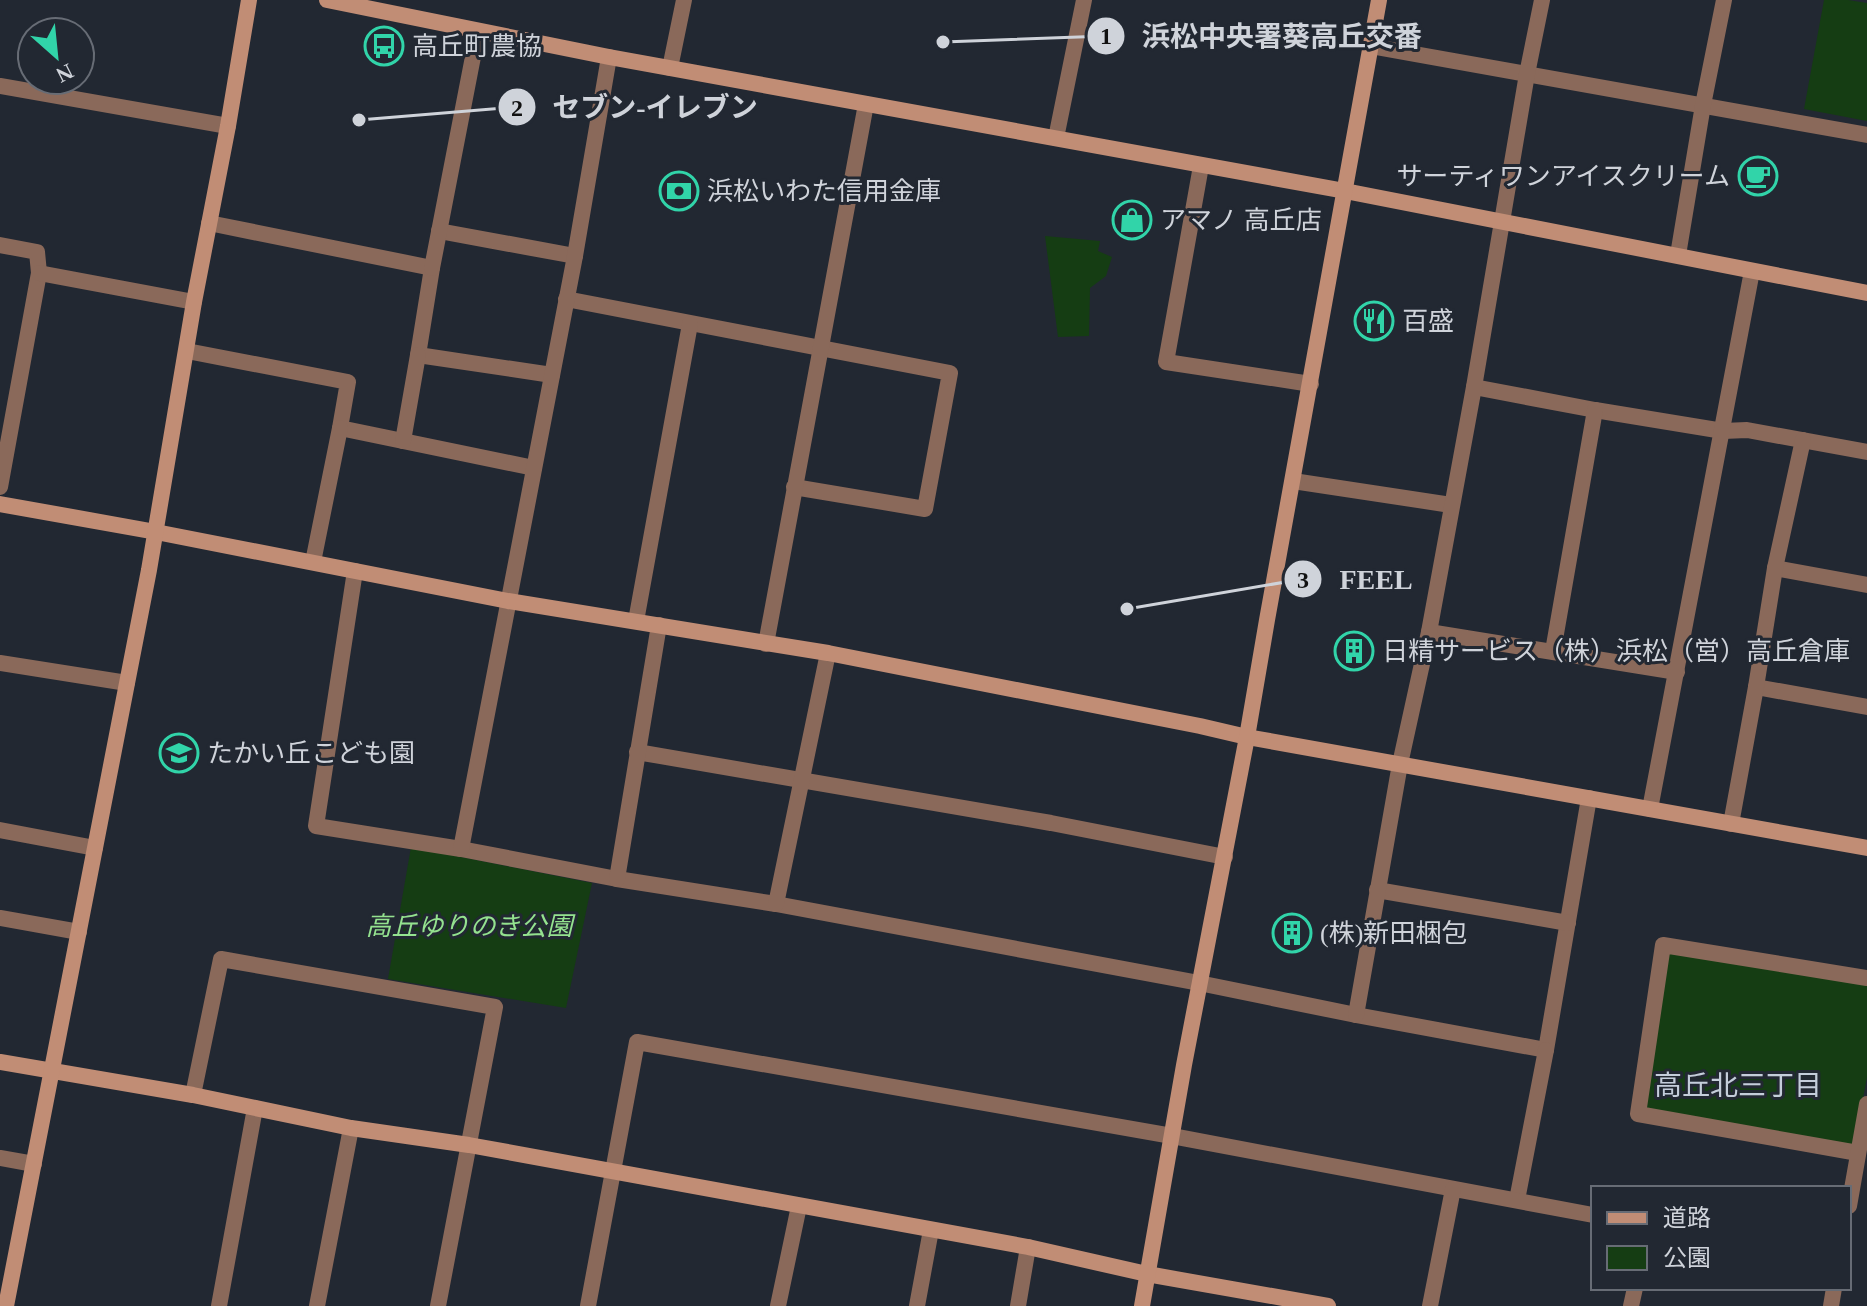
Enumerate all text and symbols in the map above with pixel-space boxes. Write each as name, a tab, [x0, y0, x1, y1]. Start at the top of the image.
callout: 浜松中央署葵高丘交番	[1086, 10, 1438, 62]
north arrow	[16, 16, 96, 96]
text: 浜松中央署葵高丘交番	[1142, 21, 1422, 52]
text: 1	[1100, 23, 1112, 49]
bus stop icon: 高丘町農協	[363, 25, 405, 67]
place label: 高丘町農協	[412, 32, 542, 61]
text: N	[52, 59, 78, 88]
callout: セブン-イレブン	[497, 81, 774, 133]
text: セブン-イレブン	[552, 92, 758, 123]
text: 2	[511, 95, 523, 121]
cafe icon: サーティワンアイスクリーム	[1737, 155, 1779, 197]
place label: サーティワンアイスクリーム	[1396, 162, 1730, 191]
bank icon: 浜松いわた信用金庫	[658, 170, 700, 212]
place label: 浜松いわた信用金庫	[707, 177, 941, 206]
shop icon: アマノ 高丘店	[1111, 199, 1153, 241]
place label: アマノ 高丘店	[1160, 206, 1322, 235]
restaurant icon: 百盛	[1353, 300, 1395, 342]
place label: 百盛	[1402, 307, 1454, 336]
callout: FEEL	[1283, 553, 1429, 605]
text: FEEL	[1339, 564, 1413, 595]
text: 3	[1297, 567, 1309, 593]
building icon: 日精サービス（株）浜松（営）高丘倉庫	[1333, 630, 1375, 672]
place label: 日精サービス（株）浜松（営）高丘倉庫	[1382, 637, 1850, 666]
school or university icon: たかい丘こども園	[158, 732, 200, 774]
place label: たかい丘こども園	[207, 739, 415, 768]
park label: 高丘ゆりのき公園	[365, 912, 577, 941]
building icon: (株)新田梱包	[1271, 912, 1313, 954]
place label: (株)新田梱包	[1320, 919, 1467, 948]
district label: 高丘北三丁目	[1654, 1070, 1822, 1101]
legend	[1591, 1186, 1851, 1290]
text: 道路	[1663, 1205, 1711, 1231]
text: 公園	[1663, 1245, 1711, 1271]

